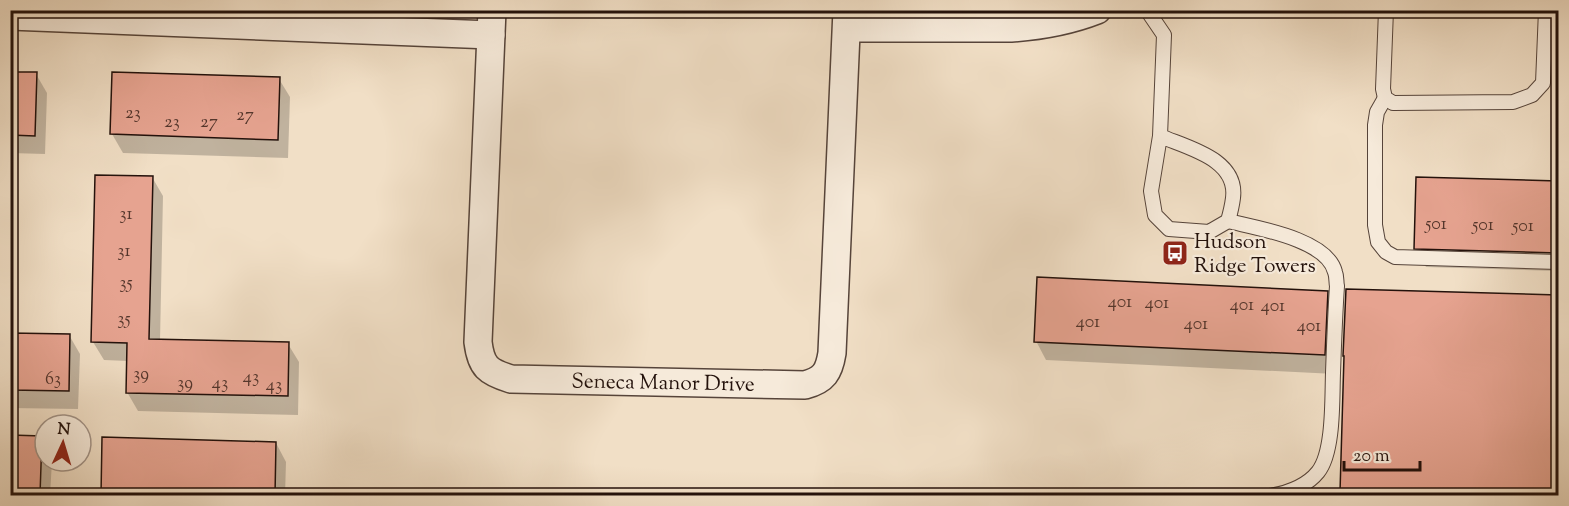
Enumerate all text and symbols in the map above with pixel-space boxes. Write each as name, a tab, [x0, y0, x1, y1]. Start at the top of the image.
house number: 23	[125, 101, 141, 127]
house number: 27	[236, 103, 254, 129]
house number: 23	[164, 110, 180, 136]
house number: 27	[200, 110, 218, 136]
house number: 31	[119, 202, 133, 228]
house number: 501	[1424, 212, 1447, 238]
house number: 501	[1471, 213, 1494, 239]
house number: 501	[1511, 214, 1534, 240]
place label: Hudson Ridge Towers	[1194, 228, 1316, 282]
bus stop icon: Hudson Ridge Towers	[1160, 238, 1190, 268]
house number: 31	[117, 239, 131, 265]
house number: 35	[119, 271, 133, 297]
house number: 401	[1108, 290, 1132, 316]
house number: 401	[1145, 291, 1169, 317]
house number: 401	[1230, 293, 1254, 319]
house number: 401	[1261, 294, 1285, 320]
house number: 35	[117, 307, 131, 333]
house number: 401	[1076, 310, 1100, 336]
house number: 401	[1184, 312, 1208, 338]
house number: 401	[1297, 314, 1321, 340]
house number: 39	[133, 362, 149, 388]
house number: 43	[243, 365, 259, 391]
house number: 63	[45, 367, 61, 393]
street label: Seneca Manor Drive	[571, 367, 755, 401]
house number: 39	[177, 371, 193, 397]
house number: 43	[212, 371, 228, 397]
house number: 43	[266, 373, 282, 399]
north arrow	[33, 413, 93, 473]
text: N	[57, 419, 71, 442]
scale bar	[1344, 434, 1420, 472]
text: 20 m	[1353, 444, 1390, 470]

